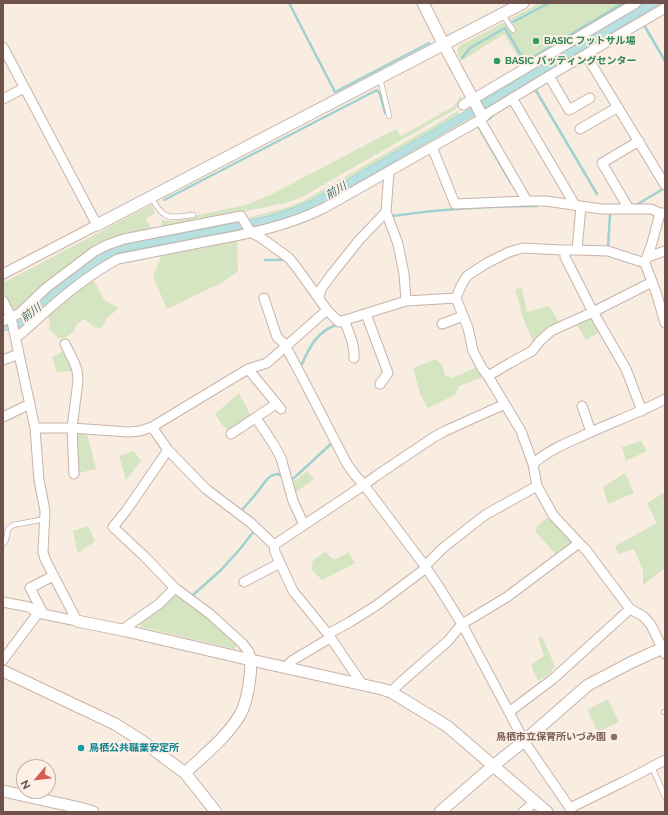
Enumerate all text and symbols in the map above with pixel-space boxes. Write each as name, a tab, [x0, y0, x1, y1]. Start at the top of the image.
place label: BASIC フットサル場	[544, 35, 636, 47]
marker: BASIC フットサル場	[531, 36, 541, 46]
place label: BASIC バッティングセンター	[505, 55, 637, 67]
marker: BASIC バッティングセンター	[492, 56, 502, 66]
water label: 前川	[323, 180, 349, 202]
water label: 前川	[18, 301, 44, 325]
place label: 鳥栖市立保育所いづみ園	[496, 731, 606, 743]
marker: 鳥栖市立保育所いづみ園	[609, 732, 619, 742]
place label: 鳥栖公共職業安定所	[89, 742, 179, 754]
marker: 鳥栖公共職業安定所	[76, 743, 86, 753]
north arrow	[16, 759, 56, 799]
text: N	[18, 778, 34, 791]

